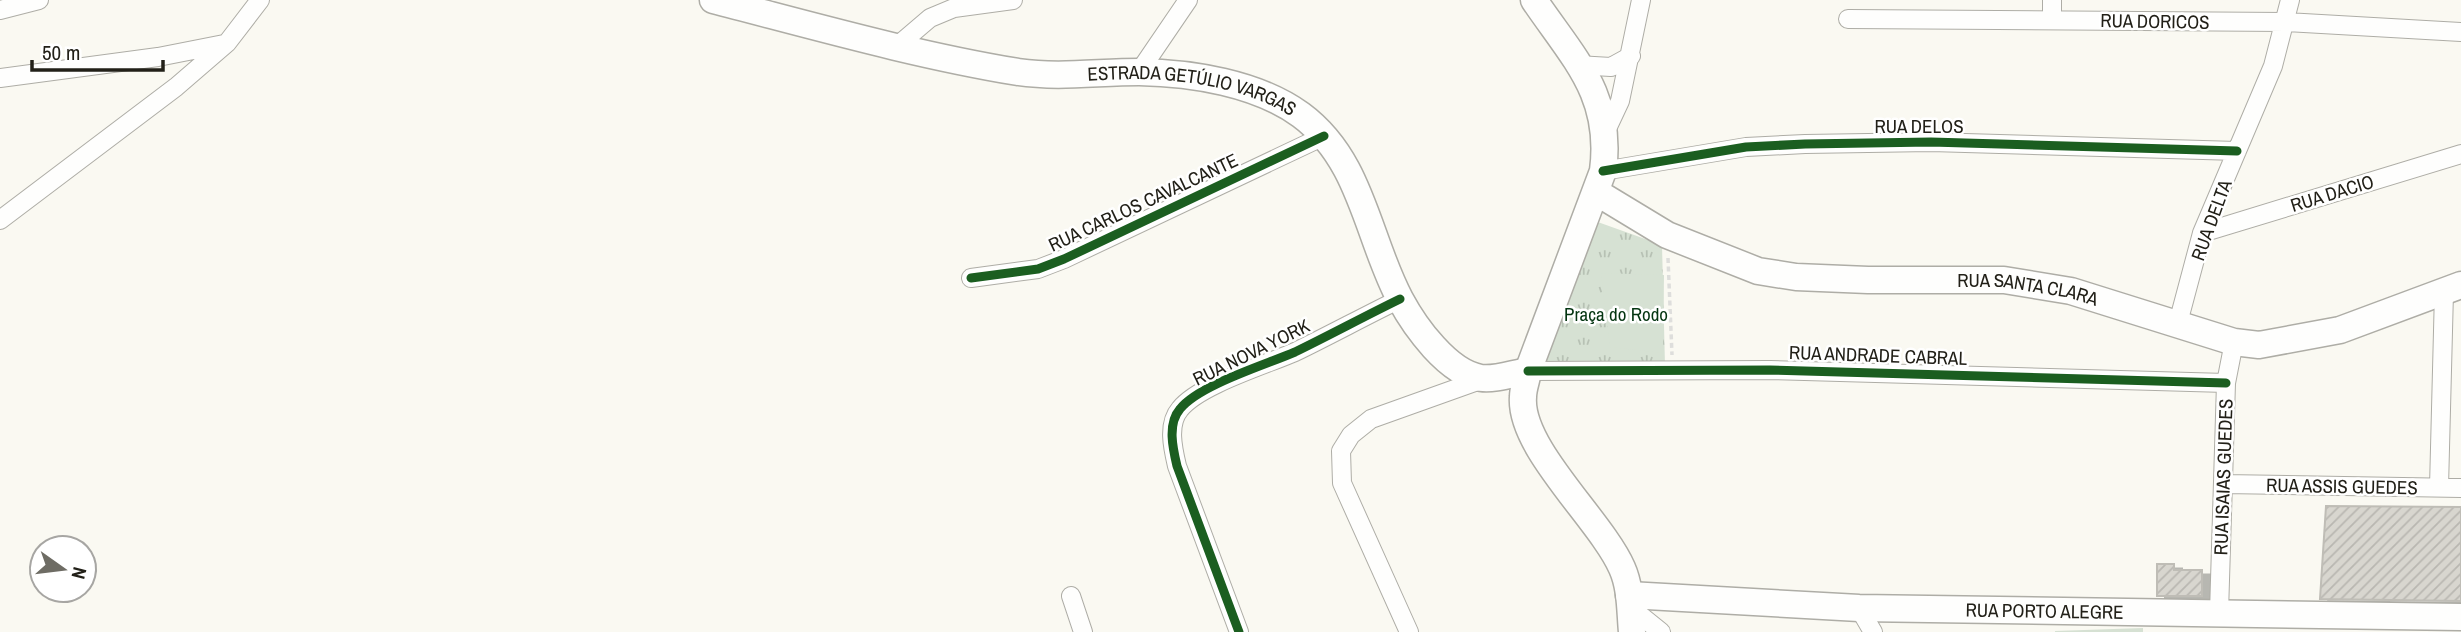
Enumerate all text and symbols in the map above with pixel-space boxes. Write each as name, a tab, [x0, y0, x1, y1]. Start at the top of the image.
street label: RUA DORICOS	[2100, 7, 2210, 35]
scale bar	[32, 28, 163, 72]
text: 50 m	[42, 38, 80, 67]
street label: ESTRADA GETÚLIO VARGAS	[1087, 59, 1301, 122]
street label: RUA DELOS	[1874, 113, 1964, 139]
street label: RUA CARLOS CAVALCANTE	[1044, 147, 1242, 257]
street label: RUA DACIO	[2287, 168, 2377, 218]
street label: RUA DELTA	[2184, 175, 2238, 264]
street label: RUA SANTA CLARA	[1957, 267, 2102, 312]
park label: Praça do Rodo	[1564, 301, 1668, 327]
street label: RUA NOVA YORK	[1188, 312, 1314, 391]
street label: RUA ANDRADE CABRAL	[1788, 339, 1968, 371]
street label: RUA ISAIAS GUEDES	[2207, 398, 2239, 556]
street label: RUA ASSIS GUEDES	[2266, 472, 2418, 500]
north arrow	[28, 534, 98, 604]
text: N	[66, 565, 93, 582]
street label: RUA PORTO ALEGRE	[1965, 597, 2124, 625]

